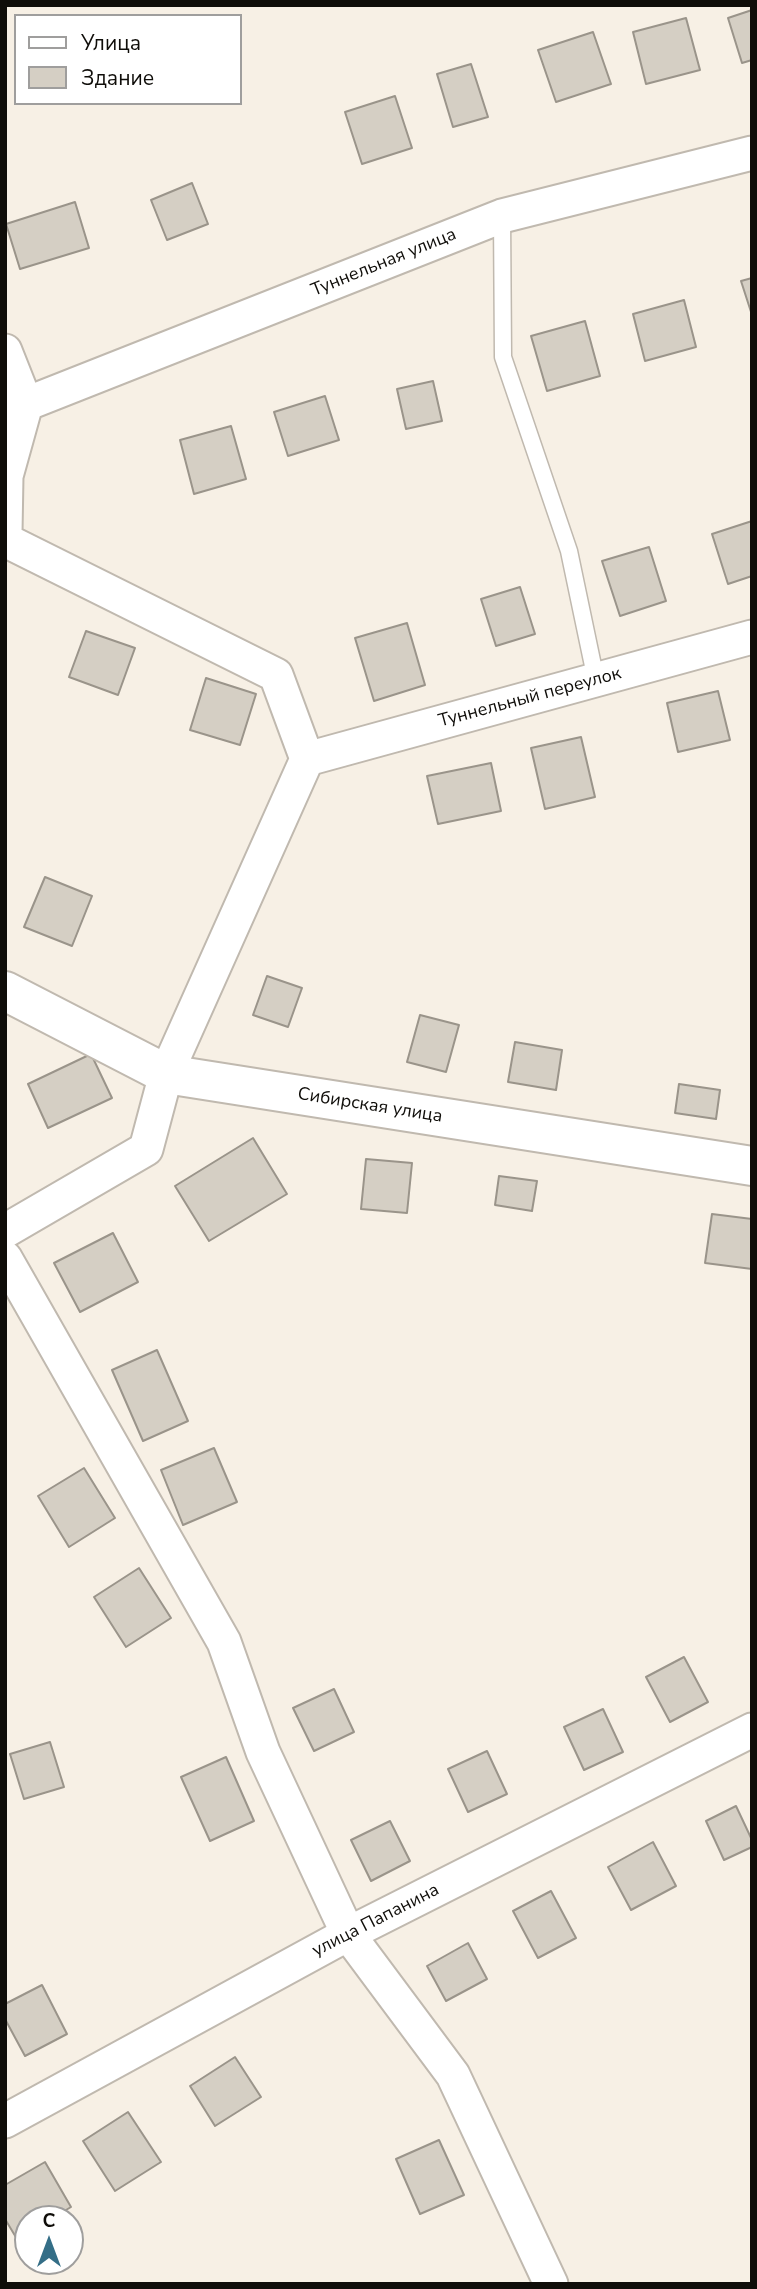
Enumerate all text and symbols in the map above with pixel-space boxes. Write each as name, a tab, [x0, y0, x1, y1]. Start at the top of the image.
legend	[14, 14, 242, 105]
text: Улица	[81, 29, 141, 57]
text: Здание	[81, 64, 154, 92]
street label: Туннельная улица	[308, 224, 460, 302]
street label: Туннельный переулок	[436, 663, 624, 733]
street label: Сибирская улица	[296, 1084, 444, 1128]
street label: улица Папанина	[309, 1880, 443, 1962]
north arrow	[14, 2205, 84, 2275]
text: С	[43, 2208, 55, 2234]

